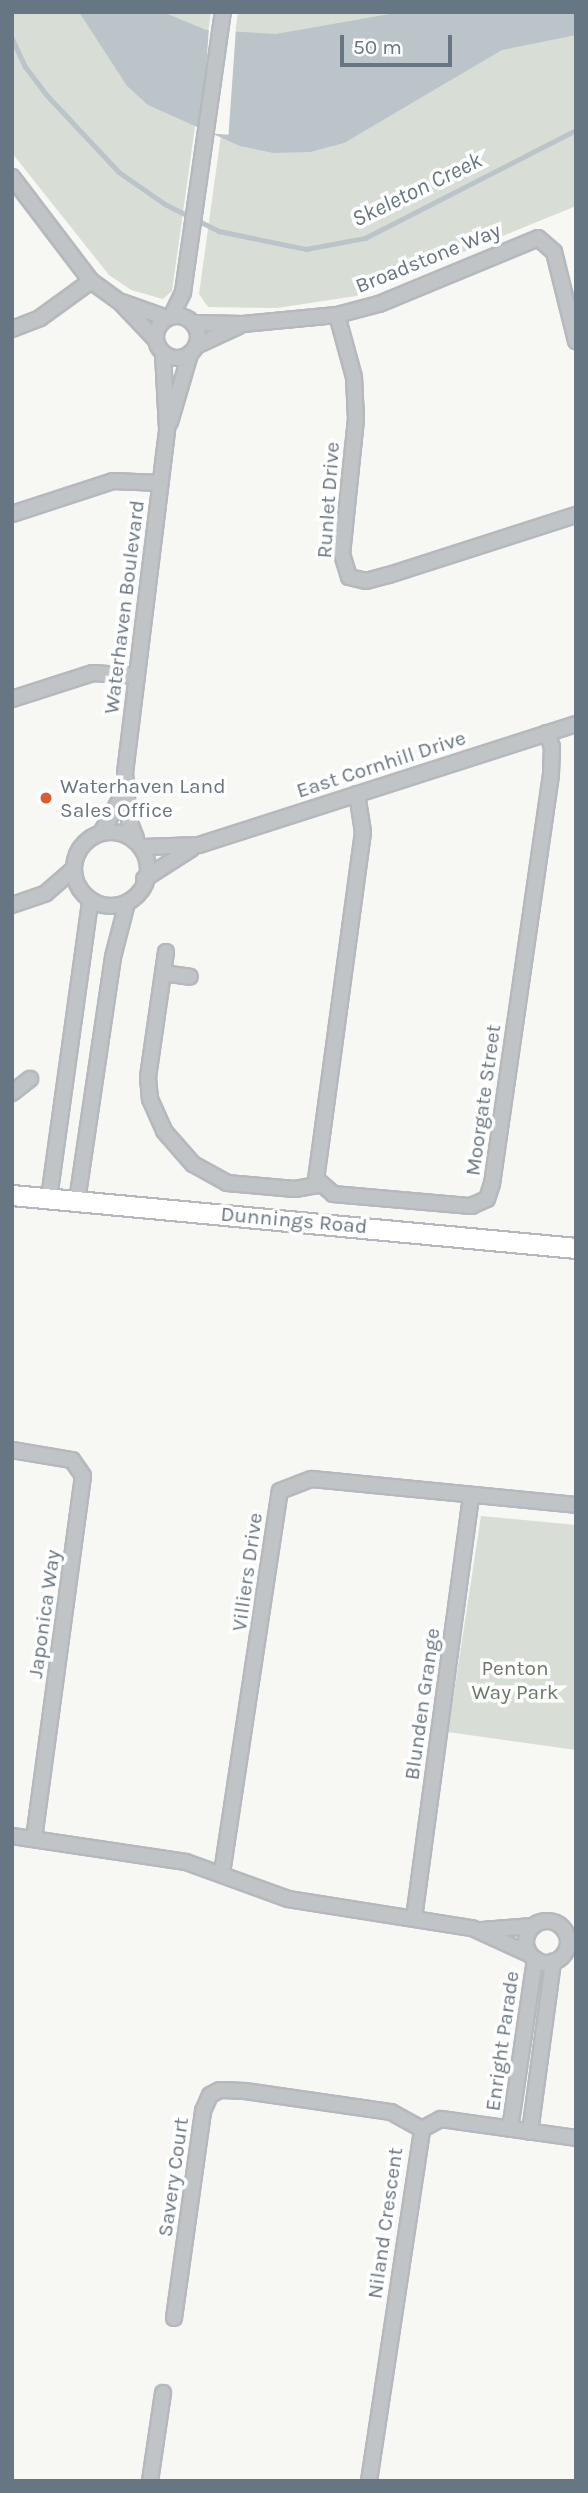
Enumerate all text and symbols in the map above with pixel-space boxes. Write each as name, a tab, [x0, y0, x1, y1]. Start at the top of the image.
scale bar	[343, 21, 455, 65]
text: 50 m	[353, 35, 402, 59]
water label: Skeleton Creek	[347, 147, 487, 233]
street label: Broadstone Way	[352, 217, 504, 299]
street label: Runlet Drive	[311, 441, 345, 559]
street label: Waterhaven Boulevard	[98, 499, 150, 715]
street label: East Cornhill Drive	[293, 725, 469, 803]
place label: Waterhaven Land Sales Office	[60, 773, 226, 823]
marker: Waterhaven Land Sales Office	[38, 790, 54, 806]
street label: Moorgate Street	[460, 1023, 506, 1177]
street label: Dunnings Road	[220, 1201, 368, 1239]
street label: Villiers Drive	[226, 1511, 268, 1633]
street label: Japonica Way	[23, 1548, 65, 1680]
street label: Blunden Grange	[399, 1626, 445, 1782]
park label: Penton Way Park	[471, 1655, 559, 1705]
street label: Enright Parade	[480, 1969, 524, 2113]
street label: Savery Court	[152, 2116, 194, 2238]
street label: Niland Crescent	[362, 2146, 408, 2300]

